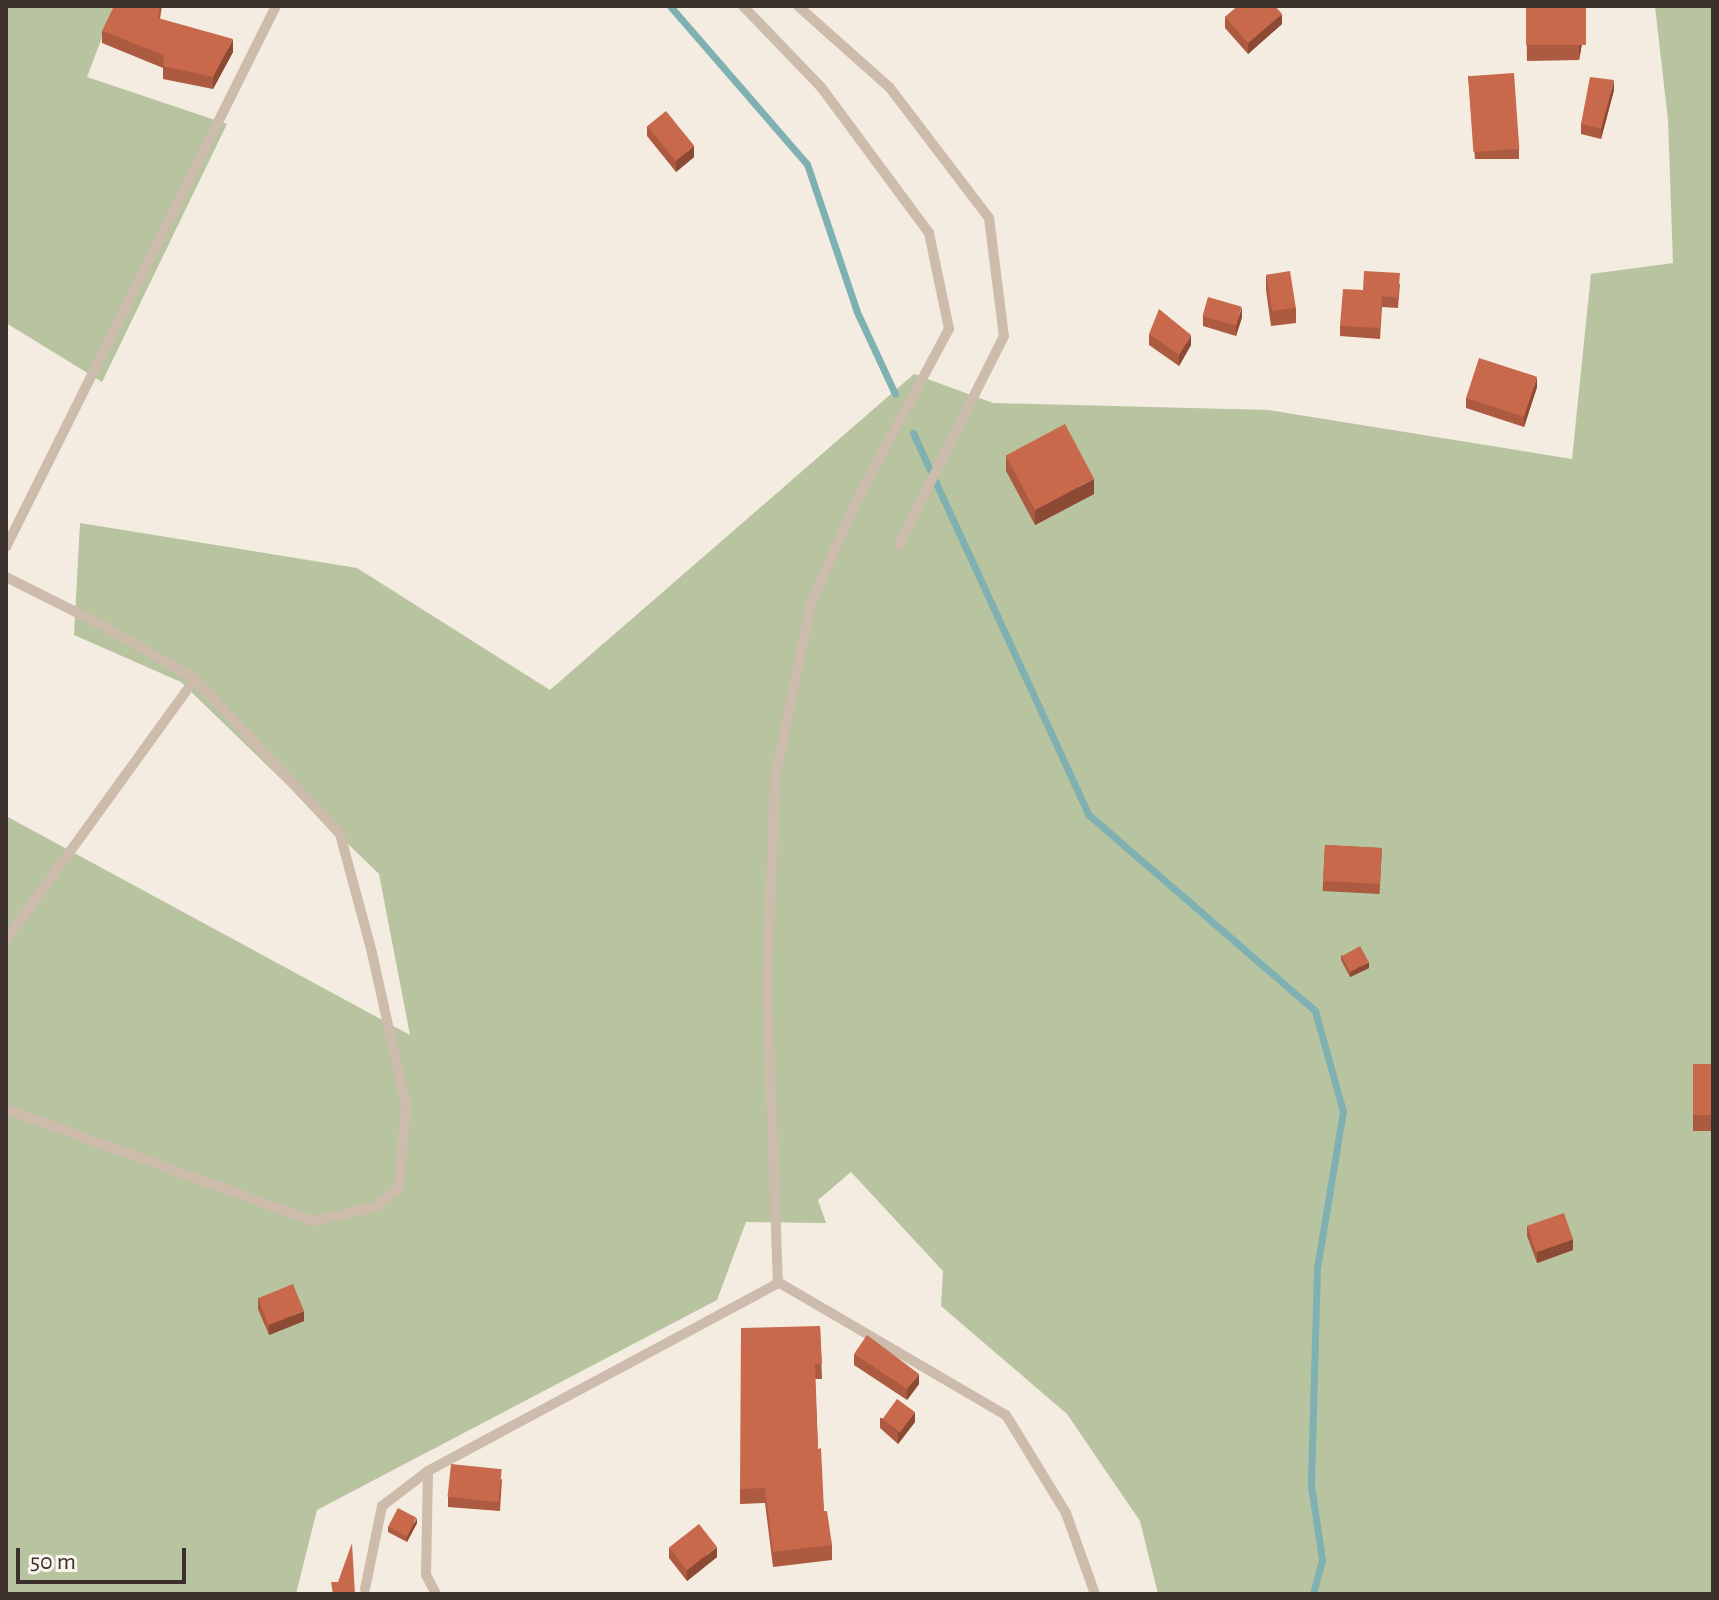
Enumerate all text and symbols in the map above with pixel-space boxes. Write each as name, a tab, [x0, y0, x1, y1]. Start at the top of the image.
scale bar	[20, 1532, 190, 1582]
text: 50 m	[30, 1550, 76, 1574]

